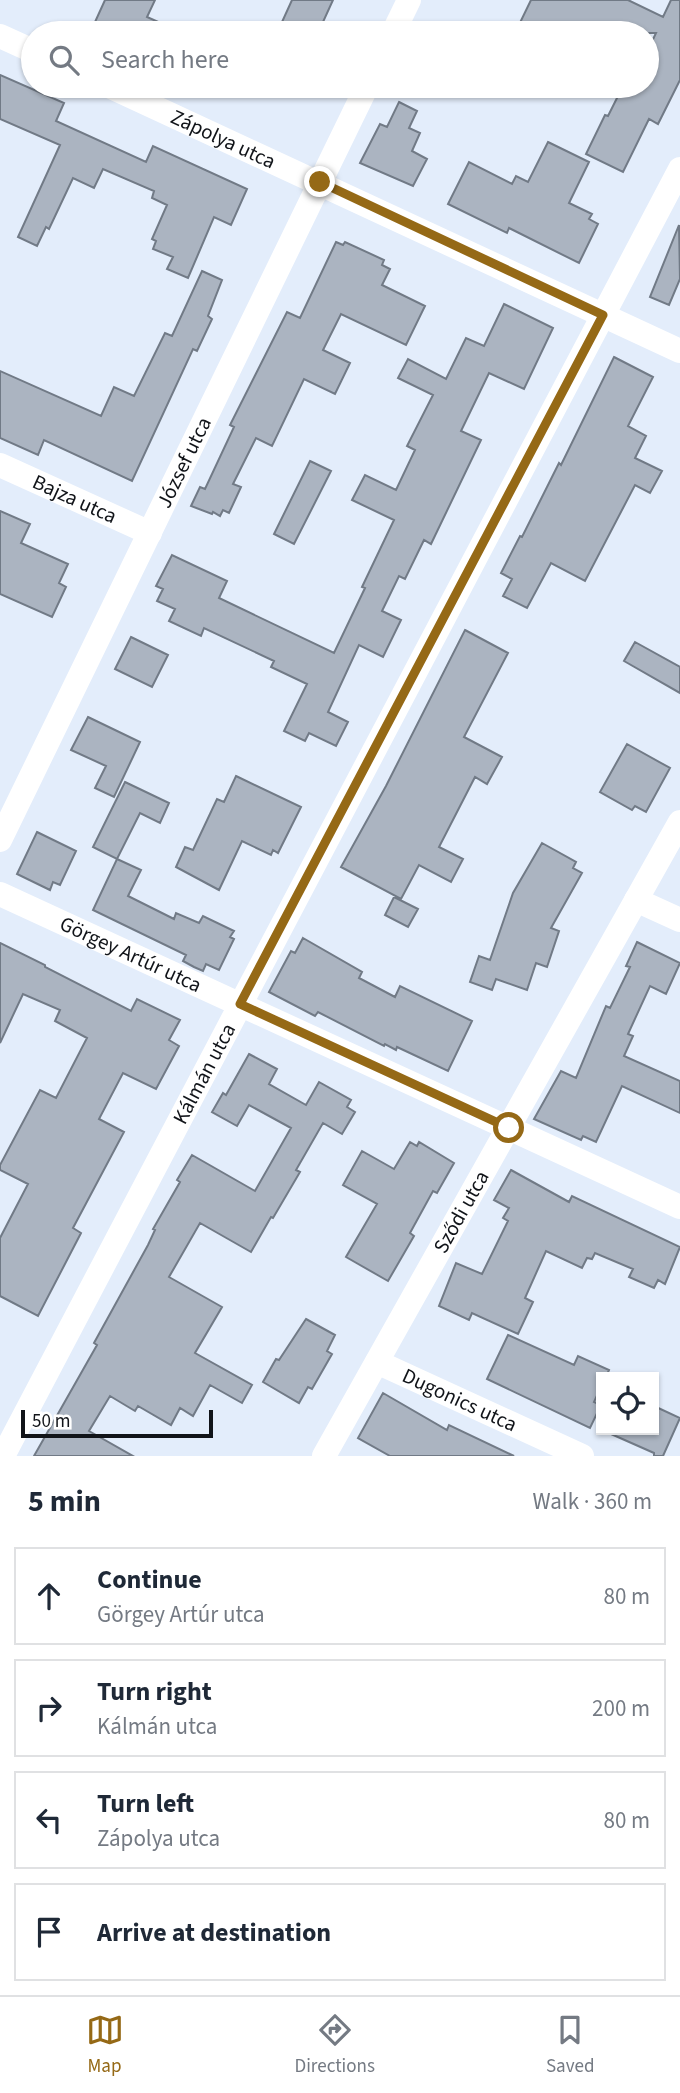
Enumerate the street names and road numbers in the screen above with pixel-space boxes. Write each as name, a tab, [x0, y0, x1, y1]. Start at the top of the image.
street label: Zápolya utca	[166, 102, 281, 176]
street label: József utca	[149, 412, 219, 513]
street label: Bajza utca	[28, 467, 122, 531]
street label: Görgey Artúr utca	[55, 909, 207, 1000]
street label: Kálmán utca	[165, 1018, 243, 1129]
street label: Sződi utca	[426, 1165, 496, 1259]
street label: Dugonics utca	[397, 1361, 522, 1439]

